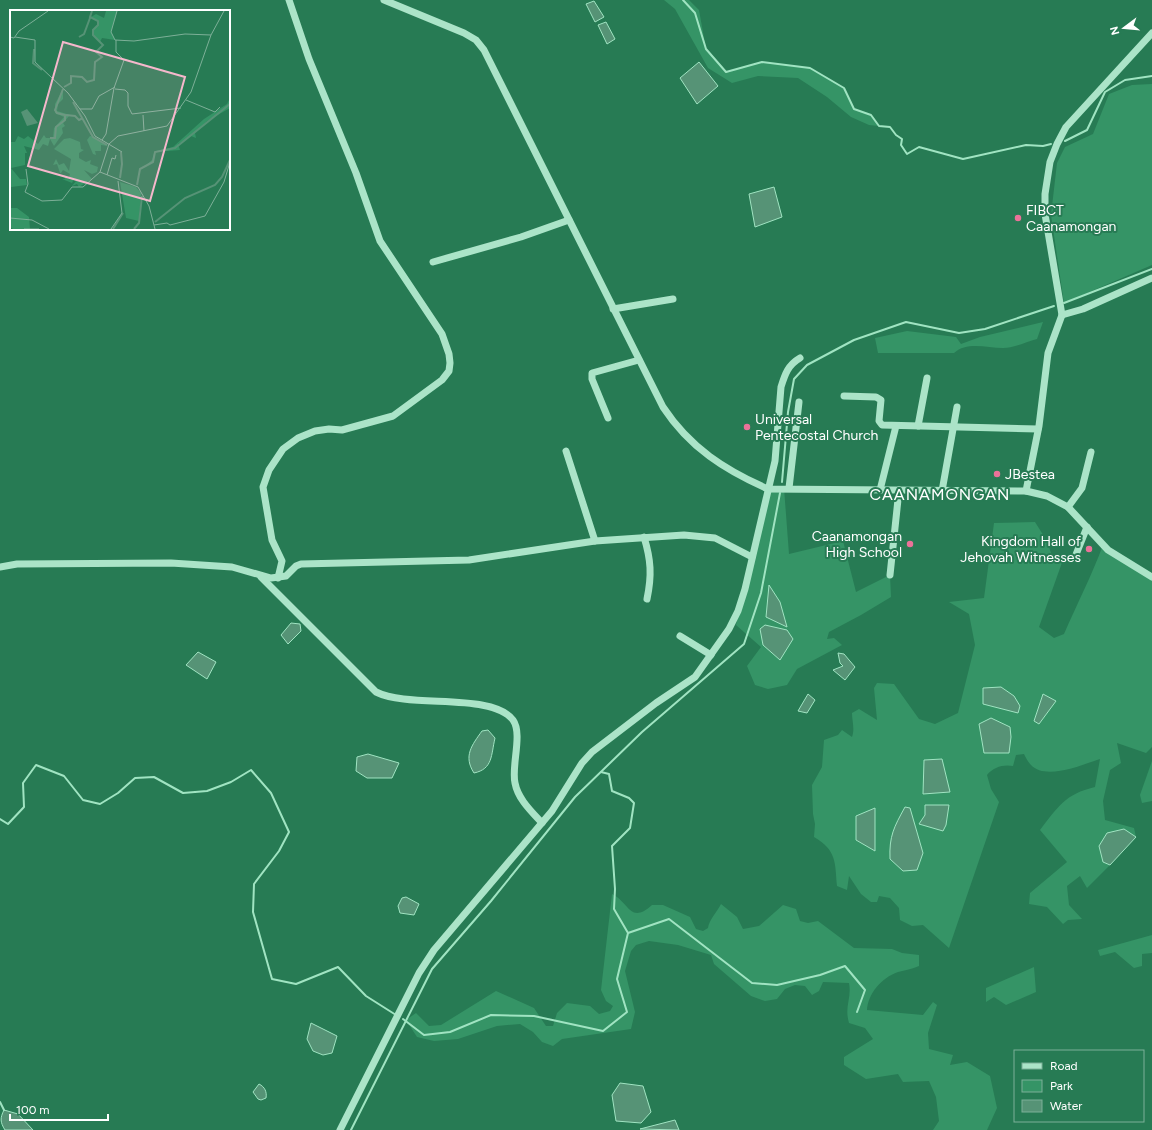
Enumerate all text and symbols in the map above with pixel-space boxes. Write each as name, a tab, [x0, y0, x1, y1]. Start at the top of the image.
north arrow	[1104, 8, 1144, 48]
inset map	[10, 10, 230, 230]
text: N	[1107, 25, 1122, 37]
place label: FIBCT Caanamongan	[1026, 202, 1117, 235]
marker: FIBCT Caanamongan	[1013, 213, 1023, 223]
place label: Universal Pentecostal Church	[755, 411, 878, 444]
marker: Universal Pentecostal Church	[742, 422, 752, 432]
place label: JBestea	[1005, 466, 1055, 483]
marker: JBestea	[992, 469, 1002, 479]
district label: CAANAMONGAN	[869, 485, 1011, 504]
place label: Caanamongan High School	[812, 528, 902, 561]
place label: Kingdom Hall of Jehovah Witnesses	[960, 533, 1082, 566]
marker: Caanamongan High School	[905, 539, 915, 549]
marker: Kingdom Hall of Jehovah Witnesses	[1084, 544, 1094, 554]
legend	[1014, 1050, 1144, 1122]
text: Road	[1050, 1059, 1078, 1073]
text: Park	[1050, 1079, 1073, 1093]
scale bar	[10, 1096, 108, 1122]
text: Water	[1050, 1099, 1082, 1113]
text: 100 m	[16, 1103, 50, 1117]

